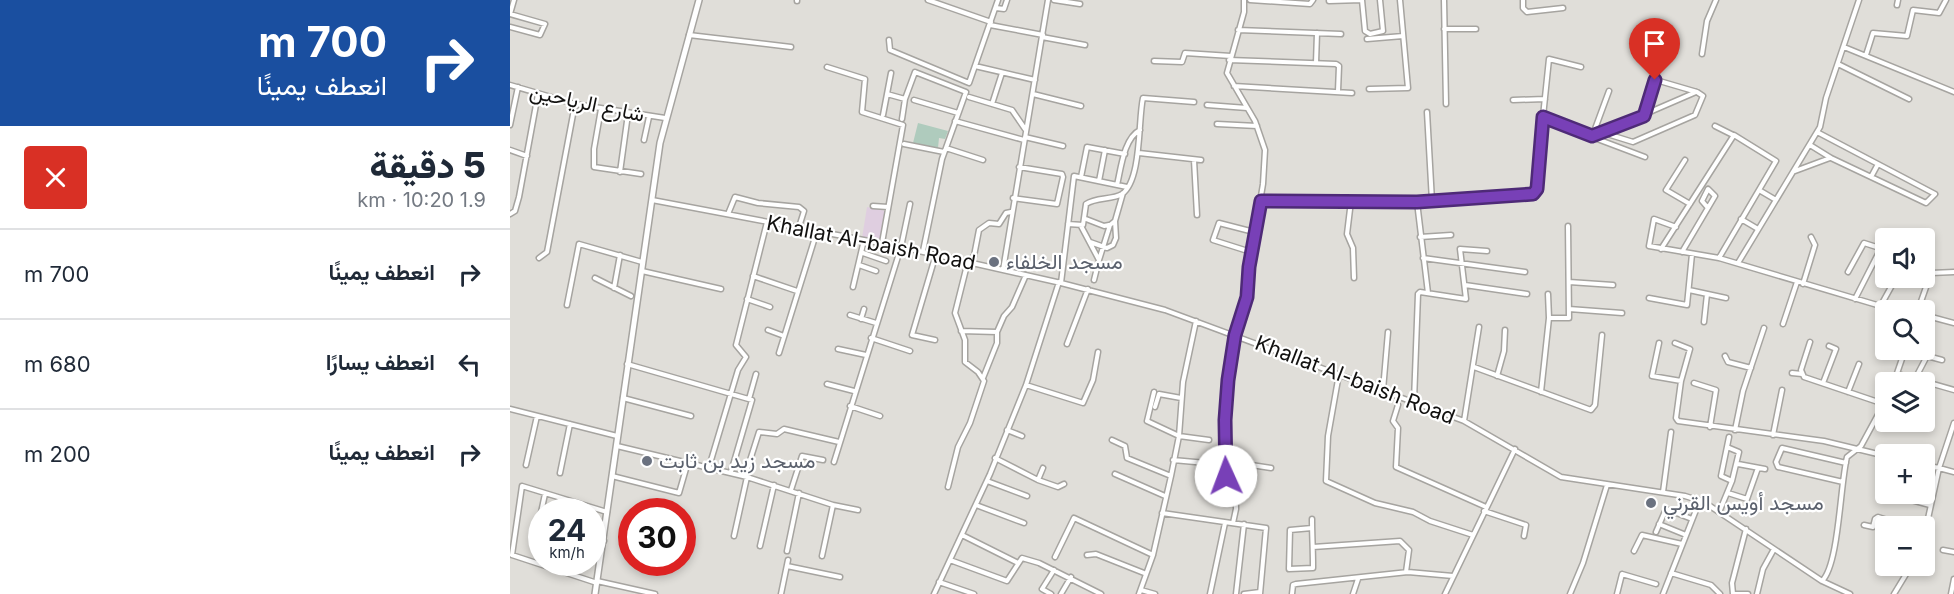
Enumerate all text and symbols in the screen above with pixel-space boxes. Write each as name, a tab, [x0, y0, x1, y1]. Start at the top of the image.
text: 700 m	[258, 16, 387, 67]
pin	[1629, 18, 1680, 80]
icon: right	[408, 24, 486, 102]
icon: arrive	[1638, 27, 1671, 60]
text: انعطف يمينًا	[257, 69, 387, 102]
street label: شارع الرياحين	[527, 78, 647, 129]
text: 5 دقيقة	[369, 143, 486, 187]
button: close	[24, 146, 87, 209]
text: 1.9 km · 10:20	[357, 188, 486, 212]
street label: Khallat Al-baish Road	[765, 210, 978, 275]
map controls	[1875, 228, 1935, 576]
button: sound	[1875, 228, 1935, 288]
place label: مسجد الخلفاء	[1006, 249, 1123, 274]
marker: مسجد الخلفاء	[987, 255, 1001, 269]
icon: right	[453, 258, 486, 291]
text: انعطف يمينًا	[328, 259, 435, 285]
text: 700 m	[24, 261, 89, 287]
button: search	[1875, 300, 1935, 360]
street label: Khallat Al-baish Road	[1252, 330, 1459, 429]
icon: left	[453, 348, 486, 381]
text: انعطف يسارًا	[326, 349, 435, 375]
text: 680 m	[24, 351, 91, 377]
button: layers	[1875, 372, 1935, 432]
icon: right	[453, 438, 486, 471]
text: انعطف يمينًا	[328, 439, 435, 465]
text: 200 m	[24, 441, 91, 467]
position arrow	[1194, 444, 1258, 508]
button: +	[1875, 444, 1935, 504]
place label: مسجد زيد بن ثابت	[659, 448, 816, 474]
marker: مسجد زيد بن ثابت	[640, 454, 654, 468]
place label: مسجد أويس القرني	[1663, 490, 1824, 520]
marker: مسجد أويس القرني	[1644, 496, 1658, 510]
speed limit sign: 30	[618, 498, 696, 576]
text: 24	[548, 512, 586, 548]
button: −	[1875, 516, 1935, 576]
text: km/h	[549, 543, 585, 562]

